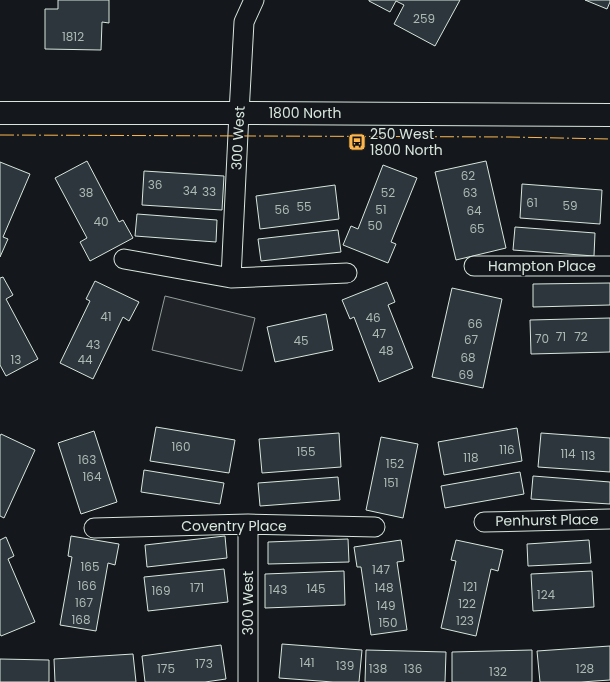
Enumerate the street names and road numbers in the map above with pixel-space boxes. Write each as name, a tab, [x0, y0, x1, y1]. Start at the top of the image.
street label: 1800 North	[269, 103, 341, 123]
street label: 300 West	[226, 105, 250, 171]
street label: Hampton Place	[488, 256, 596, 276]
street label: Penhurst Place	[495, 509, 599, 531]
street label: Coventry Place	[181, 516, 287, 536]
street label: 300 West	[238, 571, 258, 635]

